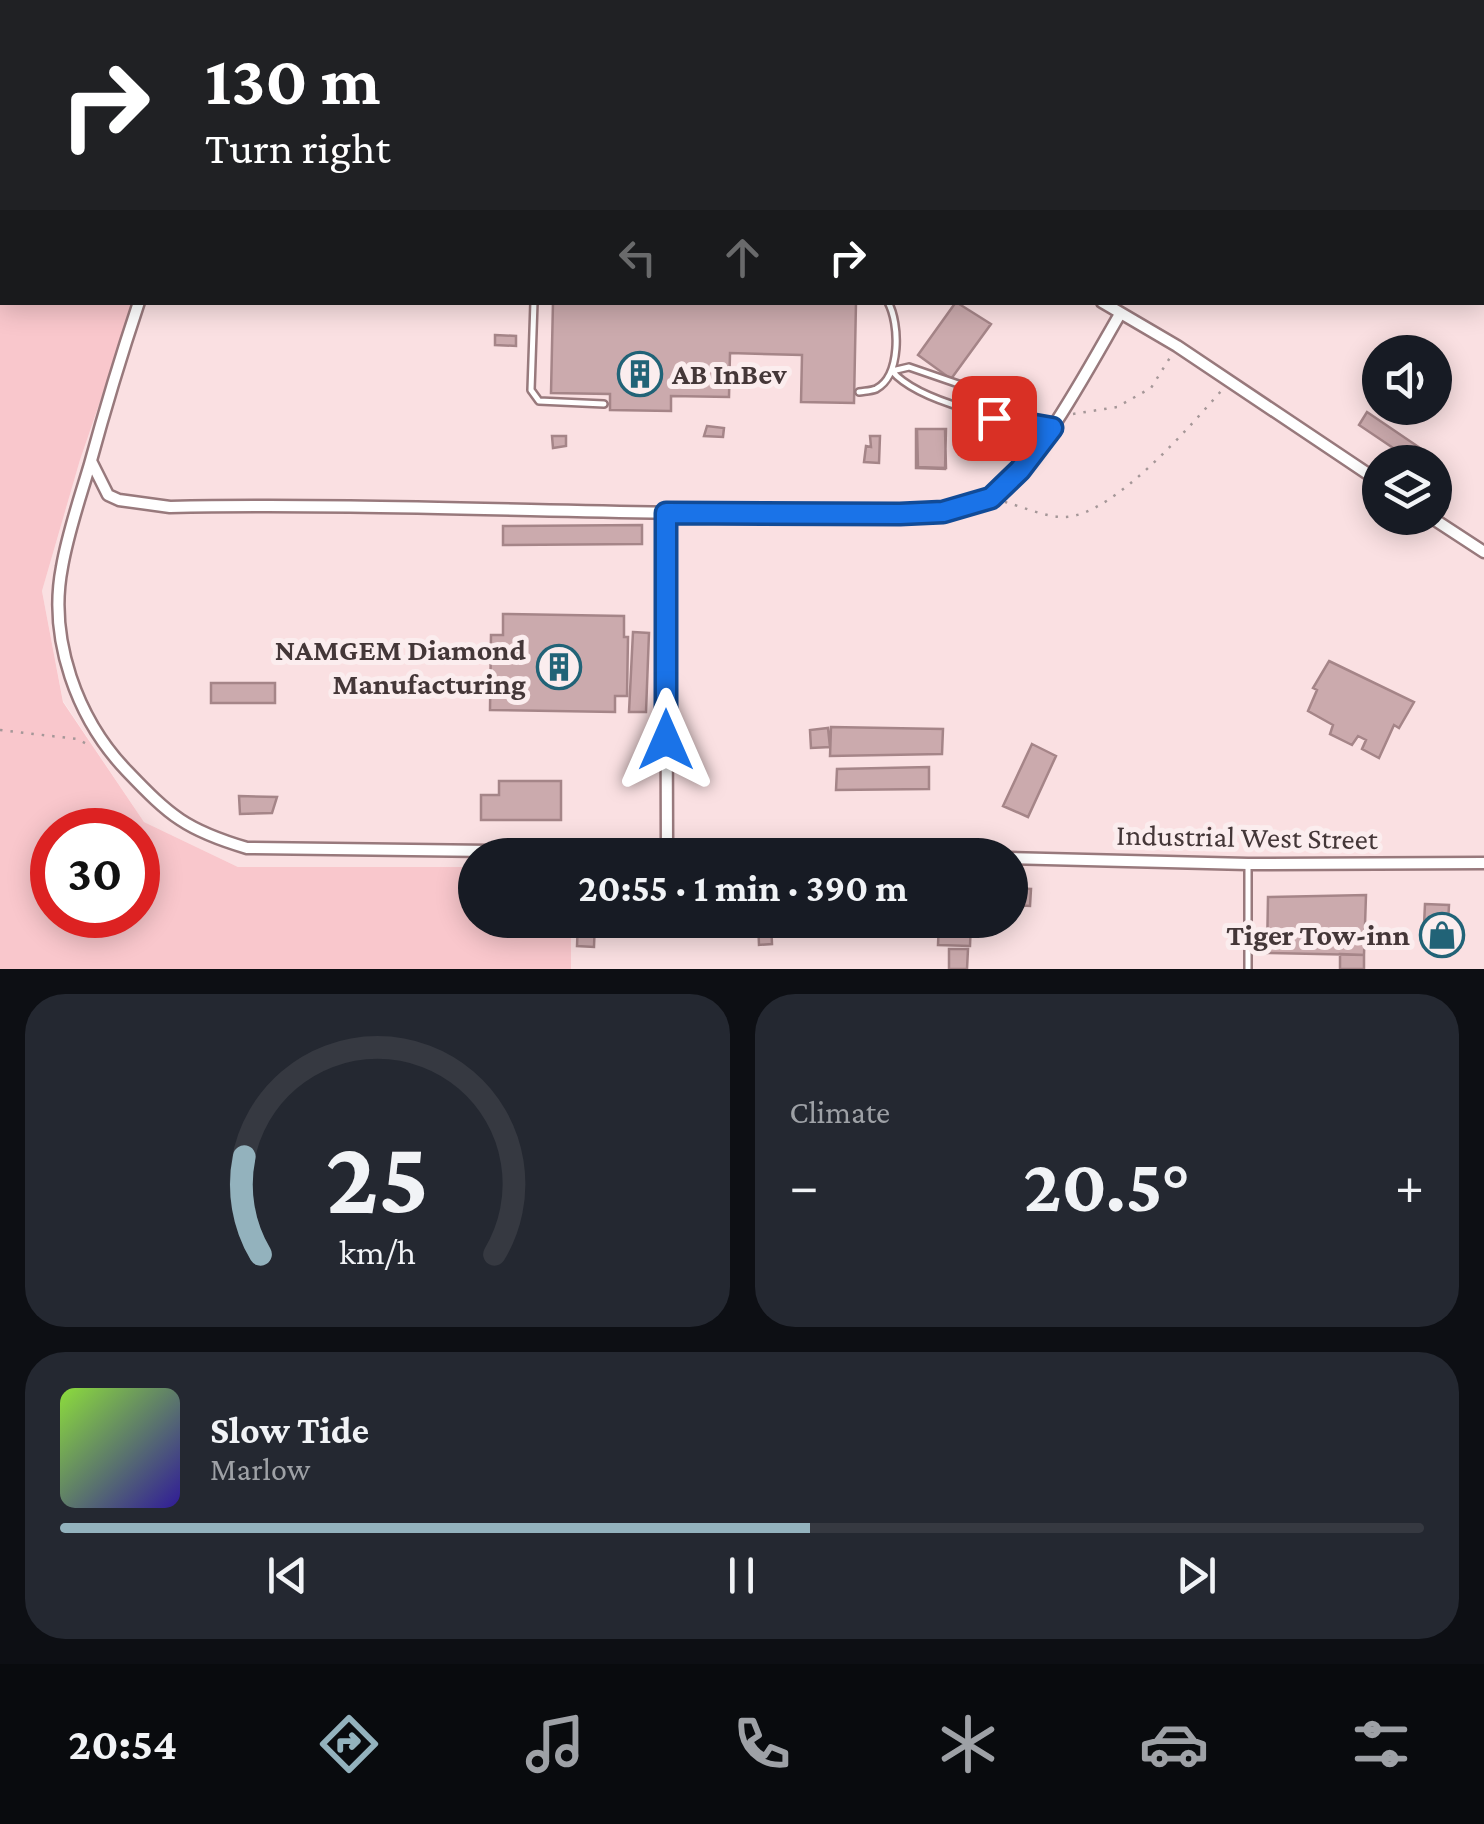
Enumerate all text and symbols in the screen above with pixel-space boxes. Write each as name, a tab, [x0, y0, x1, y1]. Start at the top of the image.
icon: right	[40, 40, 170, 170]
text: 130 m	[205, 41, 381, 119]
text: Turn right	[205, 123, 390, 173]
icon: left	[610, 230, 665, 285]
icon: ahead	[715, 230, 770, 285]
icon: right	[820, 230, 875, 285]
map controls	[1362, 335, 1452, 535]
button: sound	[1362, 335, 1452, 425]
building icon: AB InBev	[617, 351, 663, 397]
place label: AB InBev	[671, 357, 787, 390]
pin	[952, 376, 1037, 461]
icon: arrive	[967, 391, 1022, 446]
button: layers	[1362, 445, 1452, 535]
place label: NAMGEM Diamond Manufacturing	[275, 633, 527, 700]
building icon: NAMGEM Diamond Manufacturing	[536, 644, 582, 690]
position arrow	[614, 688, 718, 792]
speed limit sign: 30	[30, 808, 160, 938]
street label: Industrial West Street	[1116, 818, 1379, 855]
text: 20:55 · 1 min · 390 m	[578, 867, 908, 909]
shop icon: Tiger Tow-inn	[1419, 912, 1465, 958]
place label: Tiger Tow-inn	[1226, 918, 1410, 951]
text: Climate	[790, 1094, 890, 1130]
text: 25	[325, 1119, 429, 1234]
text: 20.5°	[1023, 1144, 1190, 1227]
text: −	[790, 1155, 819, 1216]
text: +	[1395, 1155, 1424, 1216]
text: km/h	[339, 1232, 416, 1272]
text: Slow Tide	[210, 1409, 369, 1451]
text: Marlow	[210, 1451, 310, 1487]
icon: previous	[260, 1548, 315, 1603]
icon: pause	[714, 1548, 769, 1603]
icon: next	[1169, 1548, 1224, 1603]
icon: directions	[314, 1709, 384, 1779]
icon: music	[520, 1709, 590, 1779]
icon: phone	[727, 1709, 797, 1779]
icon: climate	[933, 1709, 1003, 1779]
icon: car	[1139, 1709, 1209, 1779]
icon: filters	[1346, 1709, 1416, 1779]
text: 20:54	[68, 1719, 177, 1769]

